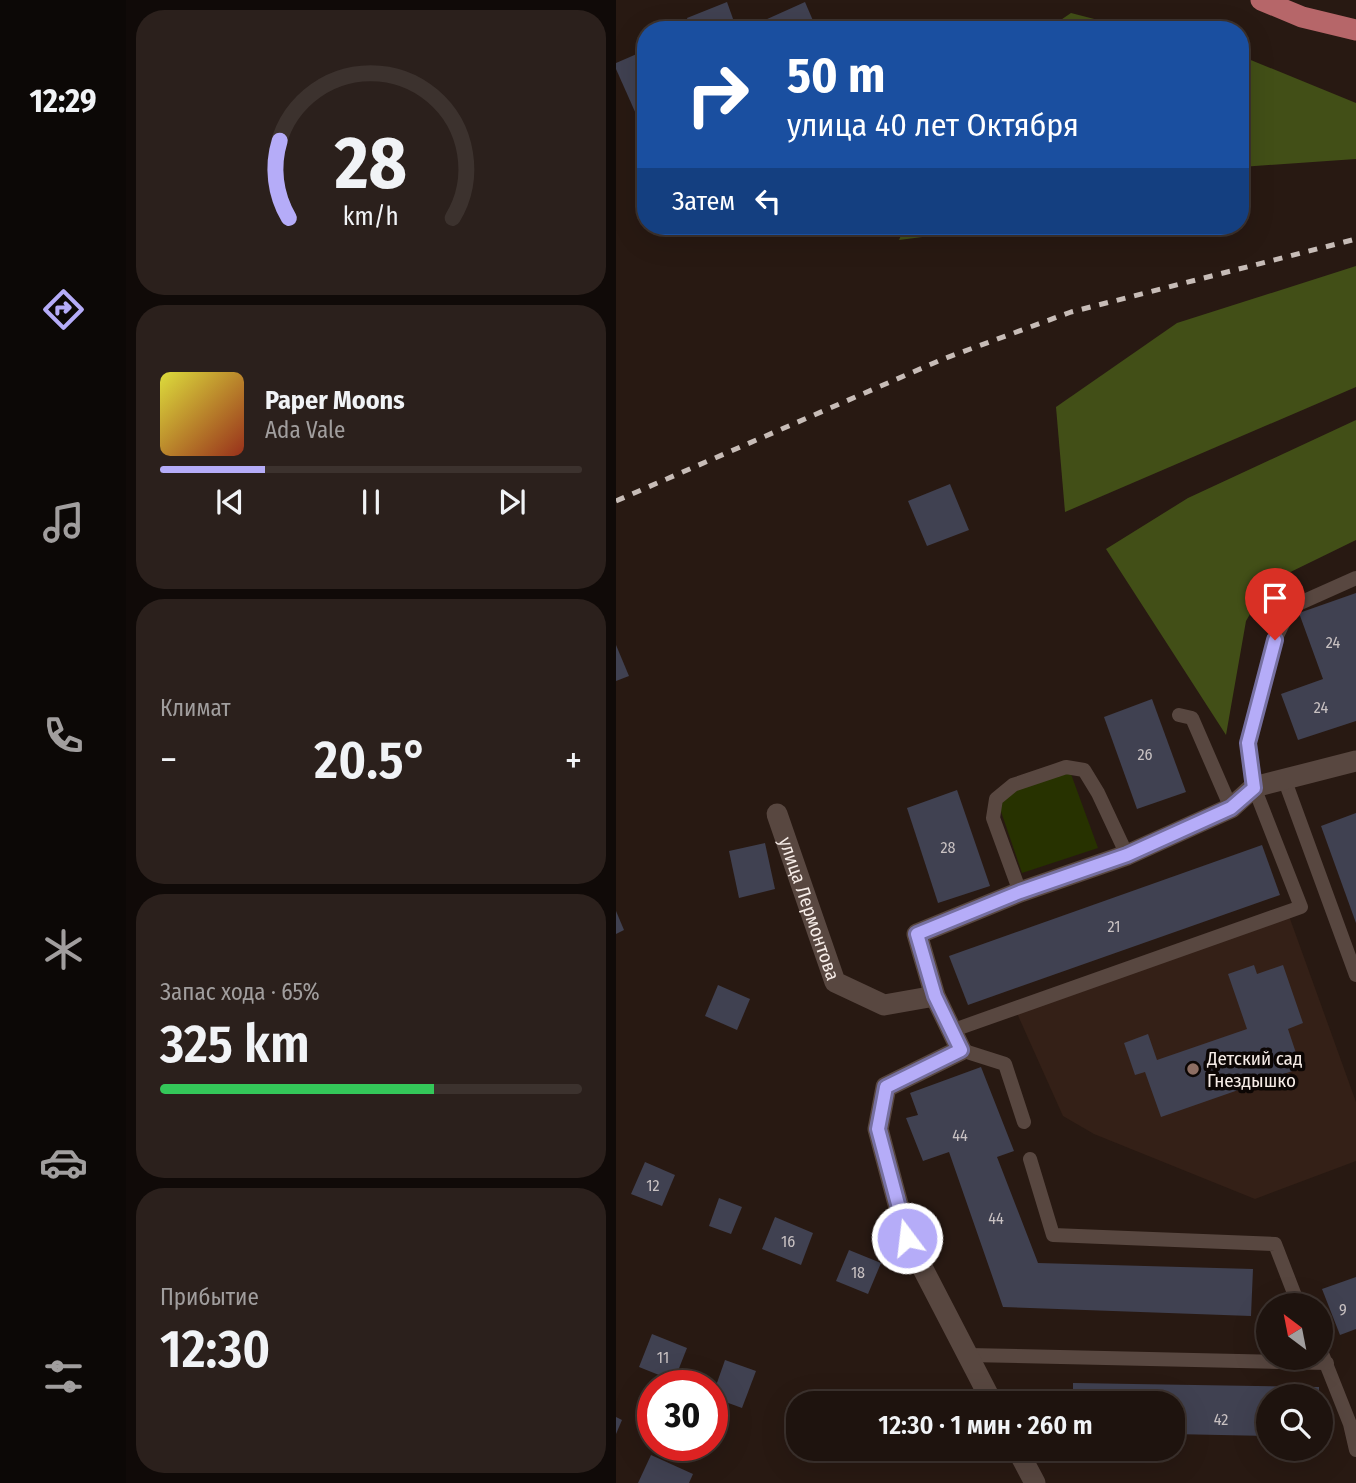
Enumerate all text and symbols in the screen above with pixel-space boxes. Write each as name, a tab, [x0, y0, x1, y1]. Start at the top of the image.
text: 50 m	[787, 46, 885, 105]
icon: right	[672, 49, 763, 140]
text: 12:29	[30, 82, 96, 120]
text: улица 40 лет Октября	[787, 106, 1079, 144]
text: 28	[334, 121, 407, 208]
icon: left	[749, 182, 787, 220]
text: Затем	[672, 186, 735, 217]
text: km/h	[343, 202, 399, 232]
icon: directions	[39, 285, 88, 334]
text: Paper Moons	[265, 385, 405, 416]
text: Ada Vale	[265, 416, 345, 444]
icon: previous	[211, 483, 249, 521]
icon: pause	[352, 483, 390, 521]
icon: next	[493, 483, 531, 521]
icon: music	[39, 498, 88, 547]
pin	[1245, 568, 1305, 640]
icon: arrive	[1256, 579, 1294, 617]
house number: 24	[1326, 633, 1340, 652]
text: Климат	[160, 694, 231, 722]
house number: 24	[1314, 698, 1328, 717]
icon: phone	[39, 711, 88, 760]
text: 20.5°	[314, 729, 428, 792]
text: −	[160, 737, 177, 783]
text: +	[565, 737, 582, 783]
house number: 26	[1138, 745, 1153, 764]
street label: улица Лермонтова	[774, 834, 845, 984]
house number: 28	[940, 838, 956, 857]
house number: 21	[1108, 917, 1120, 936]
icon: climate	[39, 925, 88, 974]
text: Запас хода · 65%	[160, 978, 320, 1006]
text: 325 km	[160, 1013, 310, 1076]
place label: Детский сад Гнездышко	[1206, 1047, 1303, 1092]
marker: Детский сад Гнездышко	[1185, 1061, 1201, 1077]
house number: 44	[952, 1126, 968, 1145]
icon: car	[39, 1138, 88, 1187]
house number: 12	[646, 1176, 660, 1195]
position arrow	[870, 1201, 944, 1275]
house number: 44	[988, 1209, 1004, 1228]
house number: 16	[781, 1232, 795, 1251]
house number: 18	[851, 1263, 865, 1282]
text: Прибытие	[160, 1283, 259, 1311]
north arrow	[1256, 1293, 1334, 1370]
map controls	[1256, 1293, 1333, 1461]
house number: 9	[1339, 1300, 1347, 1319]
text: 12:30	[160, 1318, 270, 1381]
house number: 11	[657, 1348, 669, 1367]
icon: filters	[39, 1352, 88, 1401]
speed limit sign: 30	[637, 1370, 728, 1461]
button: search	[1256, 1384, 1333, 1461]
text: 12:30 · 1 мин · 260 m	[878, 1410, 1093, 1441]
house number: 42	[1214, 1410, 1228, 1429]

